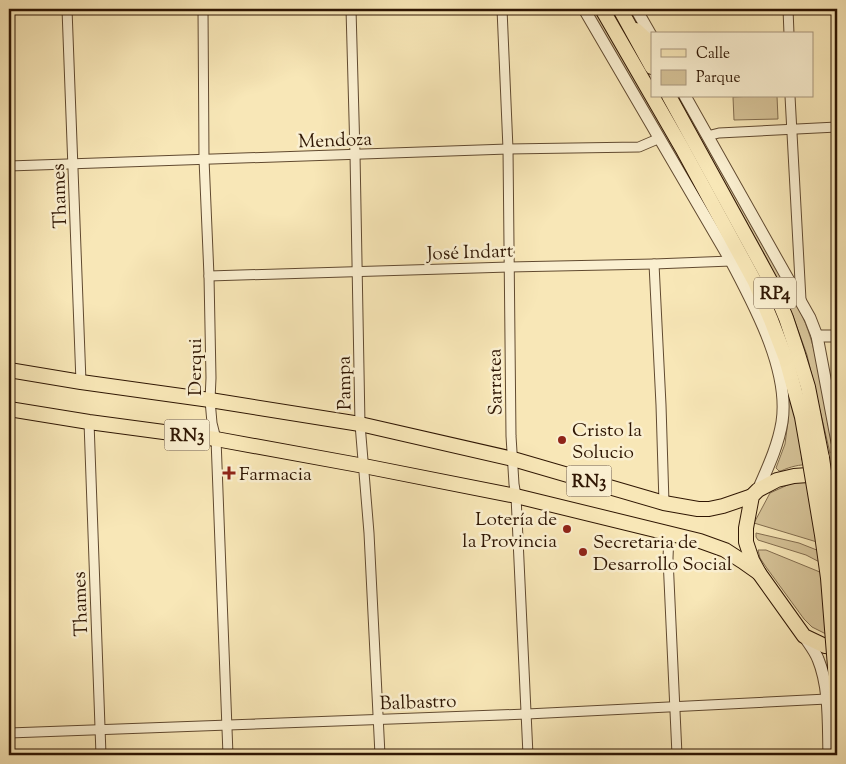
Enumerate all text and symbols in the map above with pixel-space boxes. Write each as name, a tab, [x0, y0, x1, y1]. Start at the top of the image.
legend	[651, 32, 814, 98]
text: Calle	[696, 44, 730, 65]
text: Parque	[696, 68, 740, 89]
street label: Mendoza	[298, 127, 373, 156]
street label: Thames	[46, 163, 75, 229]
street label: José Indart	[425, 238, 514, 269]
road number: RP4	[754, 278, 796, 308]
street label: Derqui	[183, 338, 210, 396]
street label: Sarratea	[482, 348, 511, 416]
street label: Pampa	[332, 355, 359, 410]
place label: Cristo la Solucio	[572, 418, 642, 467]
road number: RN3	[164, 420, 210, 450]
marker: Cristo la Solucio	[556, 434, 568, 446]
place label: Farmacia	[239, 462, 312, 489]
road number: RN3	[566, 466, 612, 496]
marker: Farmacia	[223, 467, 235, 479]
place label: Lotería de la Provincia	[462, 507, 557, 556]
marker: Lotería de la Provincia	[561, 523, 573, 535]
place label: Secretaria de Desarrollo Social	[593, 530, 732, 579]
marker: Secretaria de Desarrollo Social	[577, 546, 589, 558]
street label: Thames	[67, 571, 96, 637]
street label: Balbastro	[379, 689, 457, 718]

